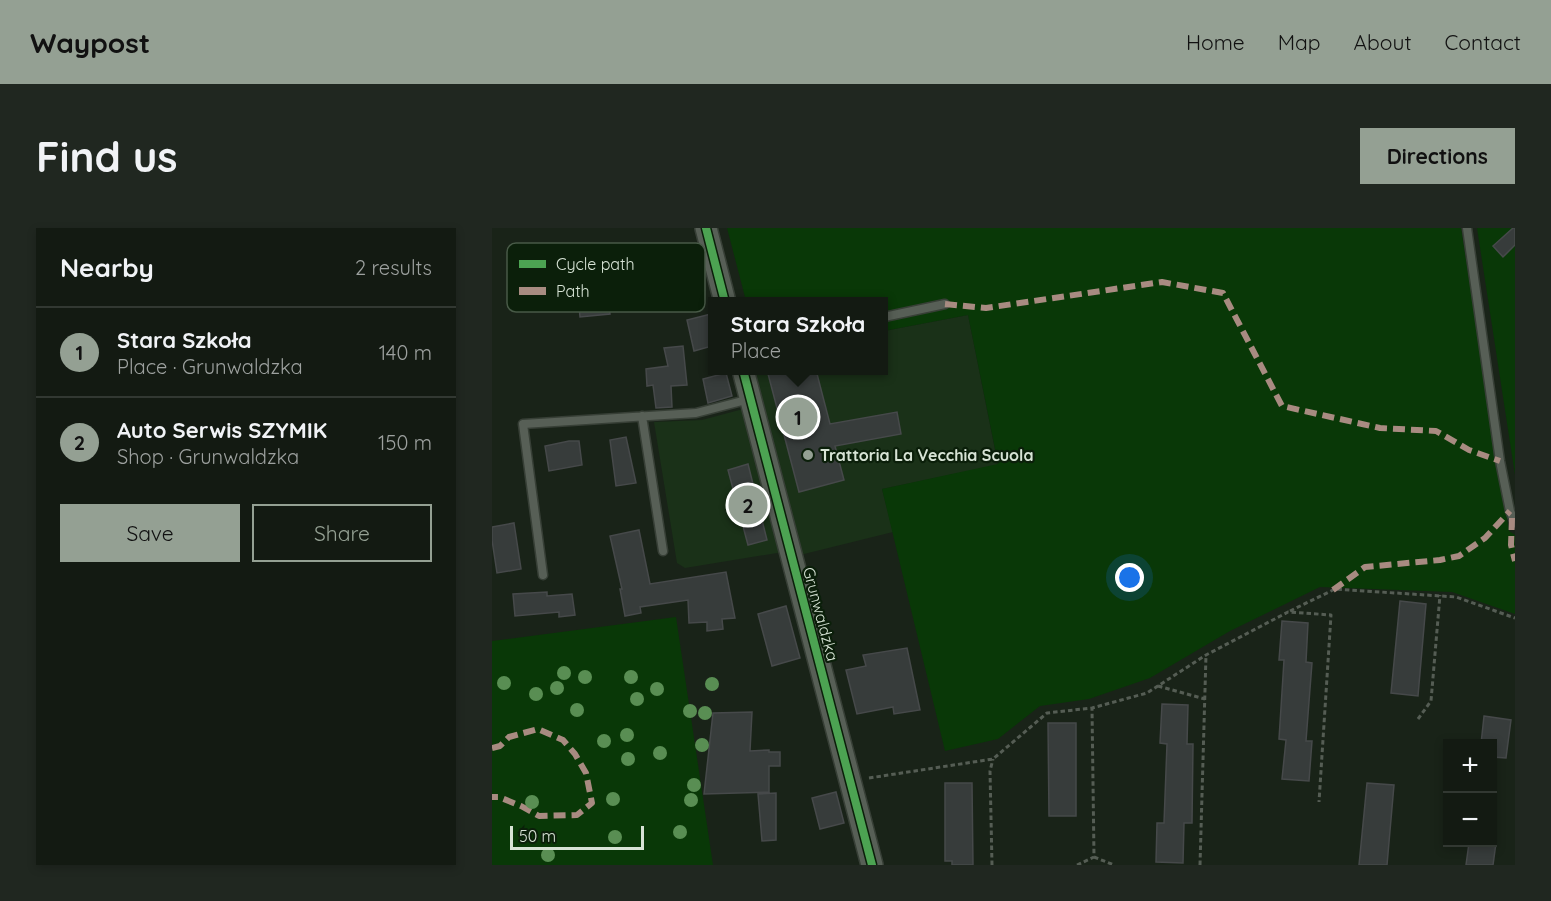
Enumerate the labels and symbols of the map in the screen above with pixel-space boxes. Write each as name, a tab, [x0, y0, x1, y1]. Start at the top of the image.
legend	[507, 243, 705, 312]
text: Cycle path	[556, 254, 635, 274]
text: Path	[556, 281, 590, 301]
pin: 1	[778, 394, 818, 440]
place label: Trattoria La Vecchia Scuola	[820, 445, 1033, 465]
marker: Trattoria La Vecchia Scuola	[801, 448, 815, 462]
pin: 2	[728, 482, 768, 528]
your location	[1115, 563, 1144, 592]
street label: Grunwaldzka	[799, 565, 843, 663]
scale bar	[510, 823, 644, 850]

